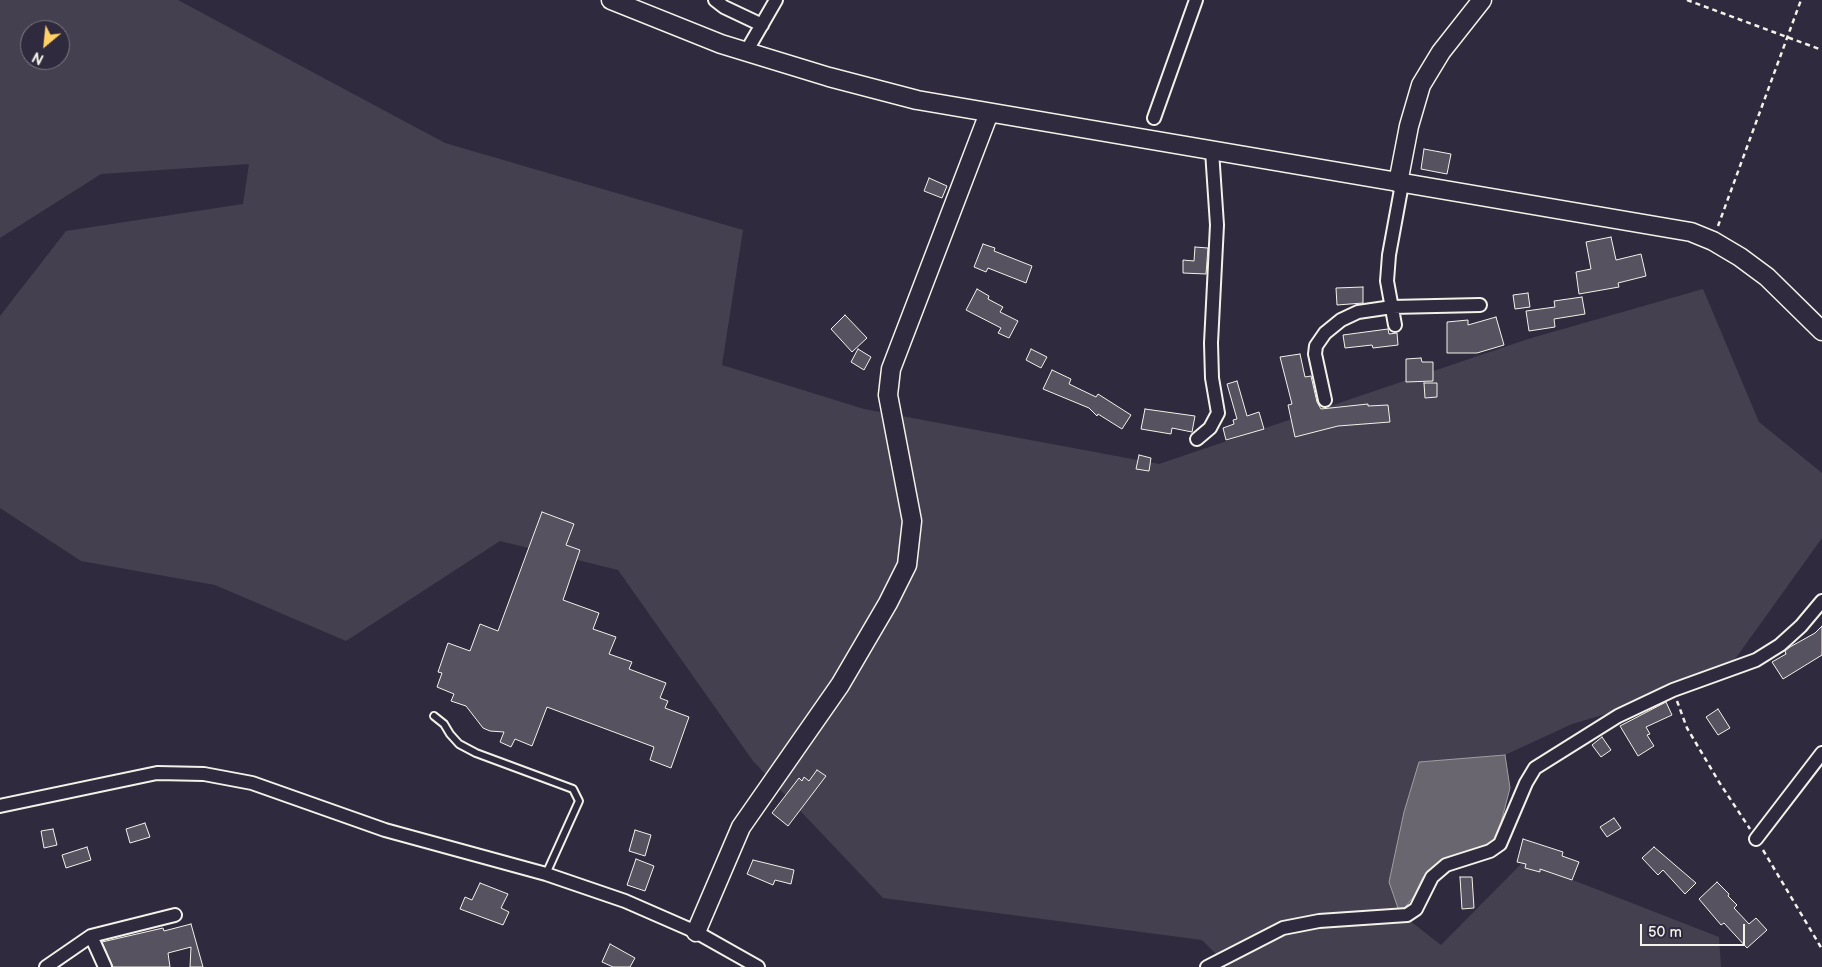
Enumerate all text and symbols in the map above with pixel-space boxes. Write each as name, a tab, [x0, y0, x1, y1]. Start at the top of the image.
north arrow	[20, 20, 70, 70]
text: N	[30, 48, 47, 68]
scale bar	[1642, 914, 1747, 946]
text: 50 m	[1648, 923, 1682, 942]

